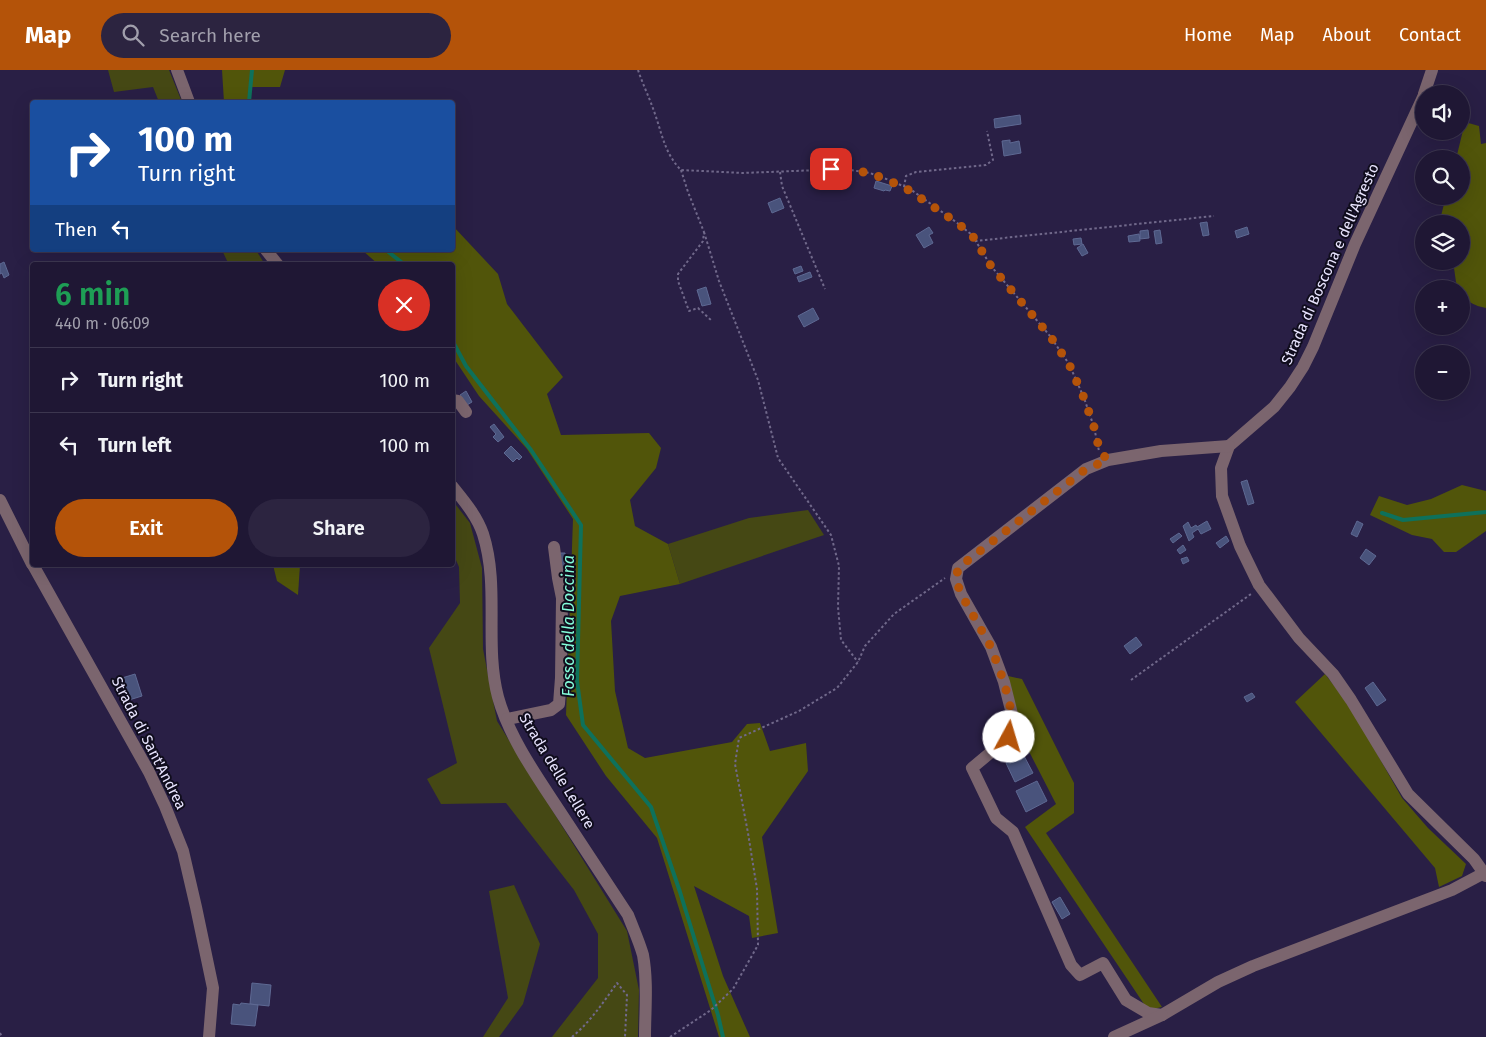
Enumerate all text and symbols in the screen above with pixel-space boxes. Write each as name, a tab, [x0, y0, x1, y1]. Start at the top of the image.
search box	[101, 13, 451, 58]
text: Map	[25, 21, 71, 49]
icon: search	[119, 21, 147, 49]
text: Search here	[159, 24, 261, 47]
text: Home	[1184, 24, 1232, 46]
text: Map	[1260, 24, 1294, 46]
text: About	[1322, 24, 1371, 46]
text: Contact	[1399, 24, 1461, 46]
map controls	[1415, 85, 1470, 400]
button: sound	[1415, 85, 1470, 140]
text: 100 m	[138, 118, 233, 160]
icon: right	[55, 120, 120, 185]
pin	[810, 148, 852, 190]
button: search	[1415, 150, 1470, 205]
icon: arrive	[817, 155, 845, 183]
text: Turn right	[138, 160, 235, 187]
street label: Strada di Boscona e dell'Agresto	[1277, 161, 1383, 367]
icon: left	[107, 215, 135, 243]
button: layers	[1415, 215, 1470, 270]
text: Then	[55, 218, 97, 241]
text: 6 min	[55, 277, 130, 313]
button: close	[378, 279, 430, 331]
button: +	[1415, 280, 1470, 335]
text: 440 m · 06:09	[55, 314, 150, 333]
button: −	[1415, 345, 1470, 400]
icon: right	[55, 366, 83, 394]
text: Turn right	[98, 369, 183, 392]
text: 100 m	[379, 369, 430, 392]
icon: left	[55, 431, 83, 459]
text: Turn left	[98, 434, 172, 457]
text: 100 m	[379, 434, 430, 457]
button: Exit	[55, 499, 238, 557]
button: Share	[248, 499, 430, 557]
water label: Fosso della Doccina	[559, 555, 578, 697]
street label: Strada di Sant'Andrea	[108, 674, 190, 812]
street label: Strada delle Lellere	[515, 710, 599, 832]
position arrow	[982, 710, 1034, 762]

